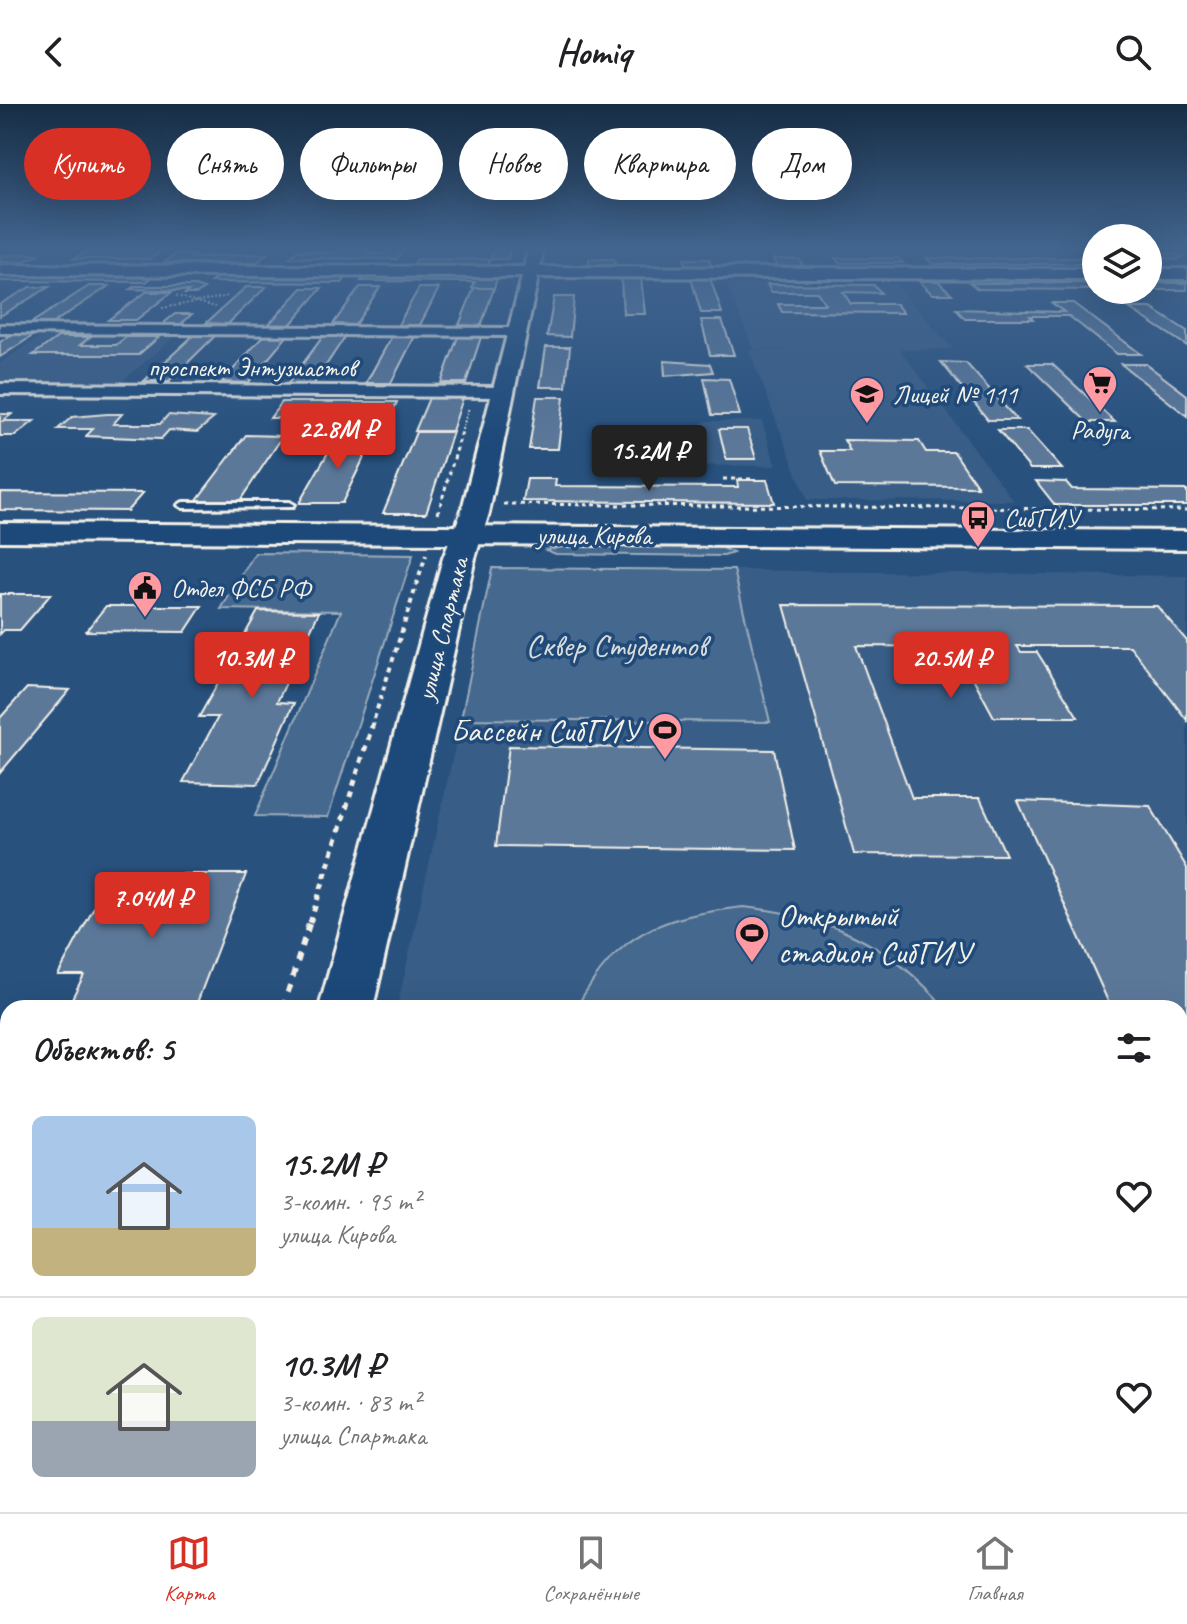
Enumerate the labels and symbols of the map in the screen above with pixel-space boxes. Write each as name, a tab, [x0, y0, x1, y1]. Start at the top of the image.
street label: проспект Энтузиастов	[148, 351, 361, 384]
supermarket icon: Радуга	[1081, 364, 1119, 414]
school or university icon: Лицей № 111	[848, 375, 886, 425]
place label: Лицей № 111	[893, 378, 1019, 411]
pin: 22.8M ₽	[264, 403, 412, 471]
place label: Радуга	[1071, 414, 1131, 447]
pin: 15.2M ₽	[575, 425, 723, 493]
bus stop icon: СибГИУ	[959, 499, 997, 549]
place label: СибГИУ	[1004, 502, 1082, 535]
street label: улица Кирова	[535, 519, 654, 552]
street label: улица Спартака	[408, 552, 477, 706]
public building icon: Отдел ФСБ РФ	[126, 569, 164, 619]
place label: Отдел ФСБ РФ	[171, 572, 313, 605]
park label: Сквер Студентов	[526, 625, 712, 666]
pin: 10.3M ₽	[178, 632, 326, 700]
pin: 20.5M ₽	[877, 632, 1025, 700]
place label: Бассейн СибГИУ	[451, 710, 644, 751]
sports icon: Бассейн СибГИУ	[646, 711, 684, 761]
pin: 7.04M ₽	[78, 872, 226, 940]
place label: Открытый стадион СибГИУ	[778, 895, 976, 973]
sports icon: Открытый стадион СибГИУ	[733, 914, 771, 964]

